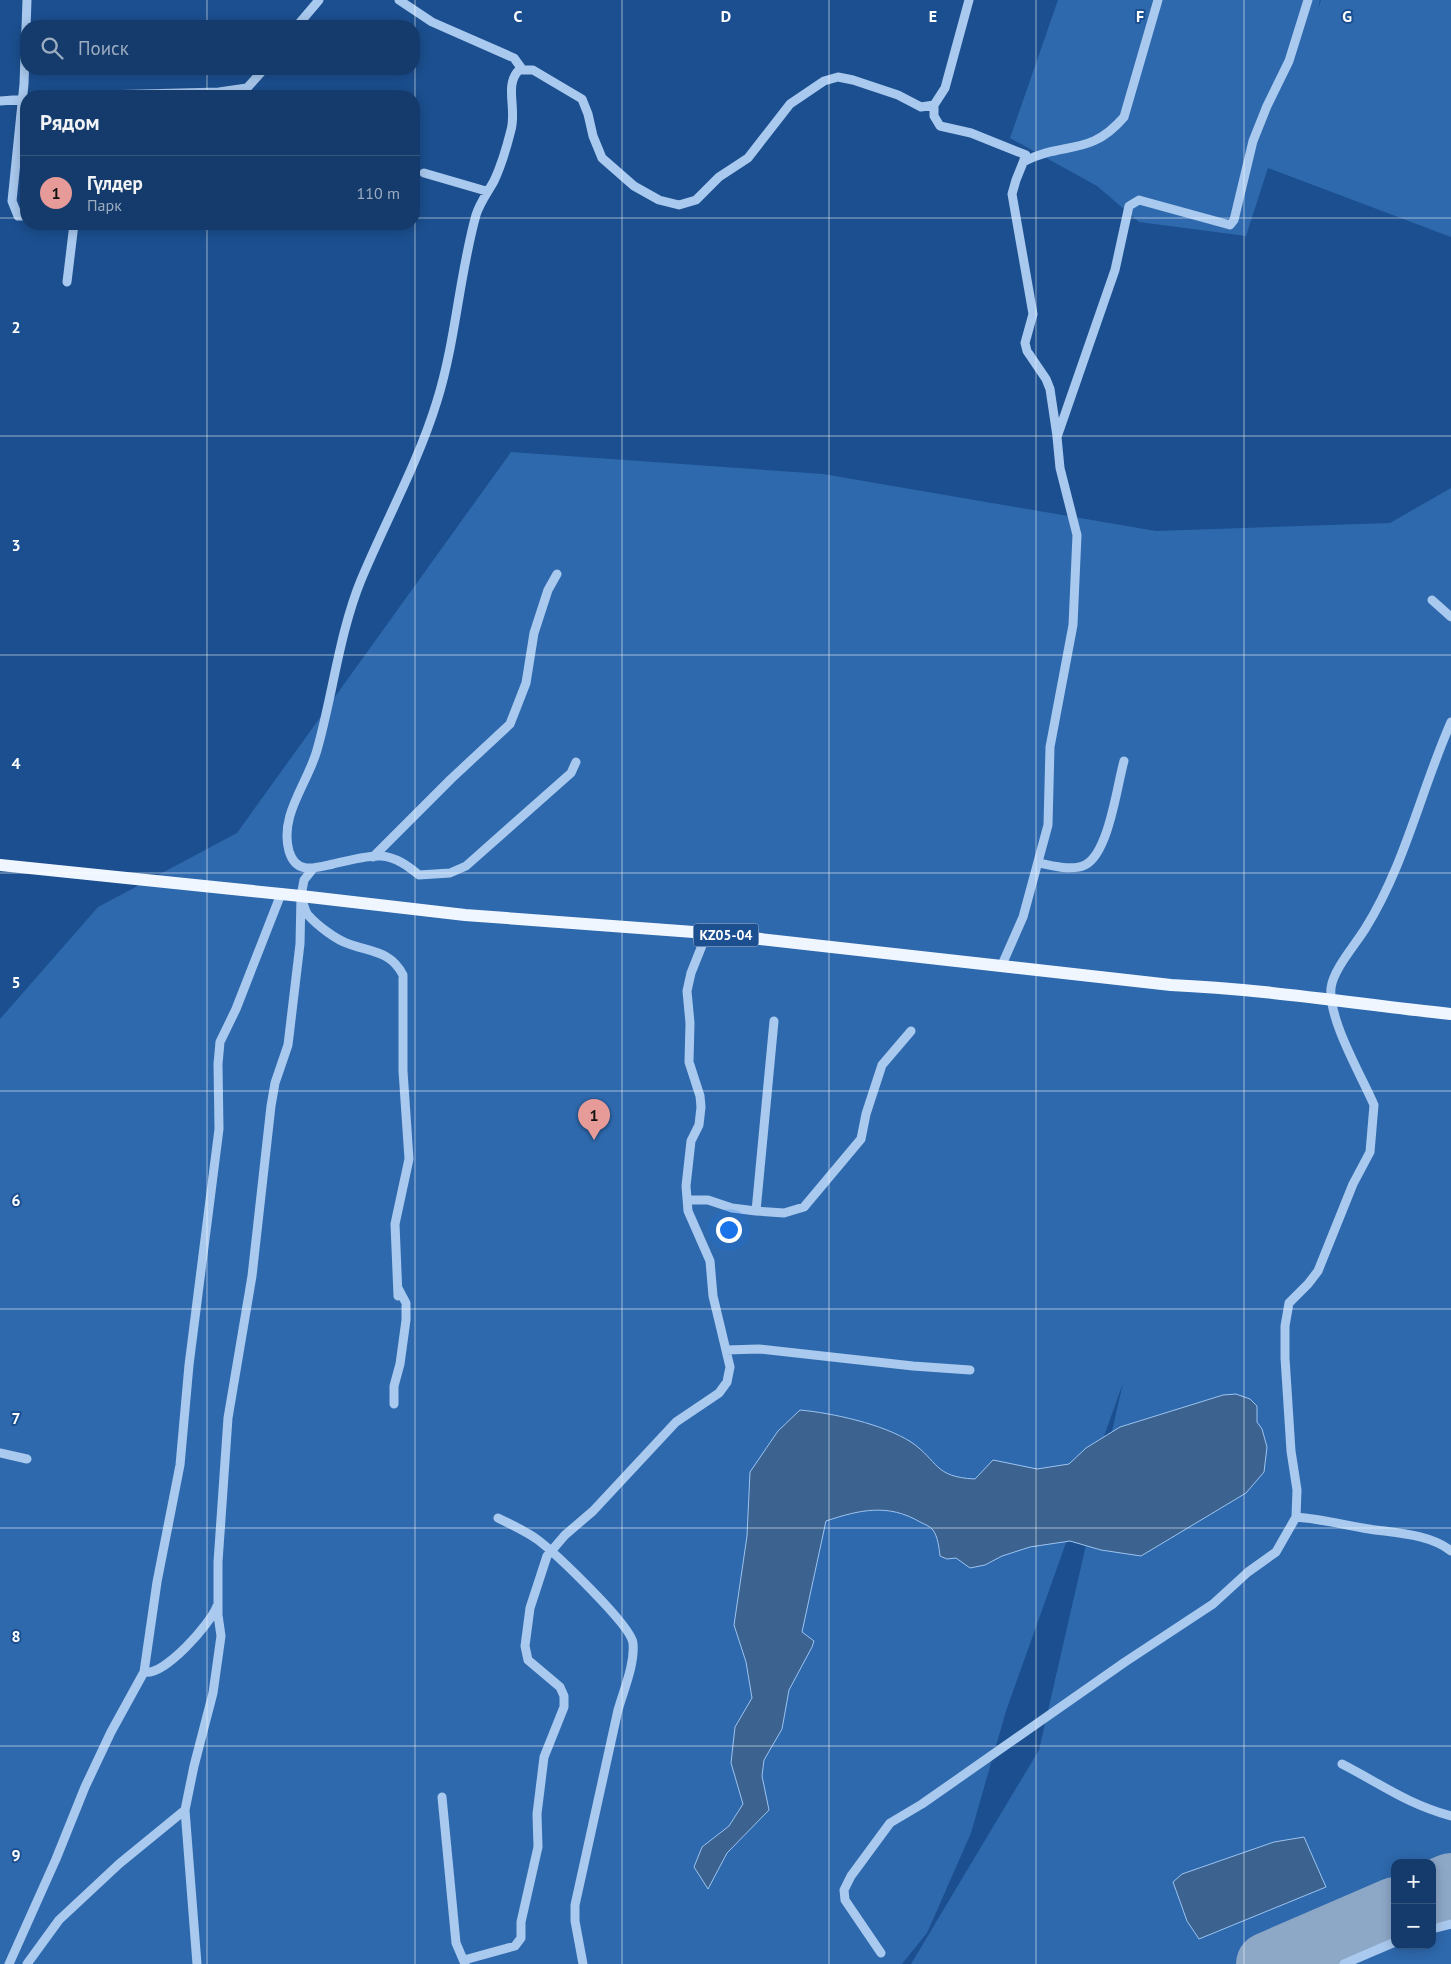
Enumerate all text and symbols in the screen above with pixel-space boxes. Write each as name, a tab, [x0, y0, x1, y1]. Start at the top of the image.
text: C	[514, 6, 523, 26]
text: D	[721, 6, 731, 26]
text: E	[929, 6, 937, 26]
text: F	[1136, 6, 1144, 26]
text: G	[1342, 6, 1352, 26]
search box	[20, 20, 420, 75]
icon: search	[38, 34, 66, 62]
text: Поиск	[78, 36, 129, 60]
text: Рядом	[40, 109, 99, 136]
text: Гүлдер	[87, 171, 143, 195]
text: 1	[51, 183, 61, 203]
text: 110 m	[357, 183, 400, 203]
text: Парк	[87, 195, 122, 215]
text: 2	[11, 317, 21, 337]
text: 3	[11, 535, 21, 555]
text: 4	[11, 753, 21, 773]
road number: KZ05-04	[694, 924, 758, 946]
text: 5	[11, 972, 21, 992]
pin: 1	[578, 1099, 610, 1140]
text: 6	[11, 1190, 21, 1210]
your location	[716, 1217, 742, 1243]
text: 7	[11, 1408, 21, 1428]
text: 8	[11, 1626, 21, 1646]
text: 9	[11, 1845, 21, 1865]
map controls	[1391, 1859, 1436, 1949]
button: +	[1391, 1859, 1436, 1904]
button: −	[1391, 1904, 1436, 1949]

